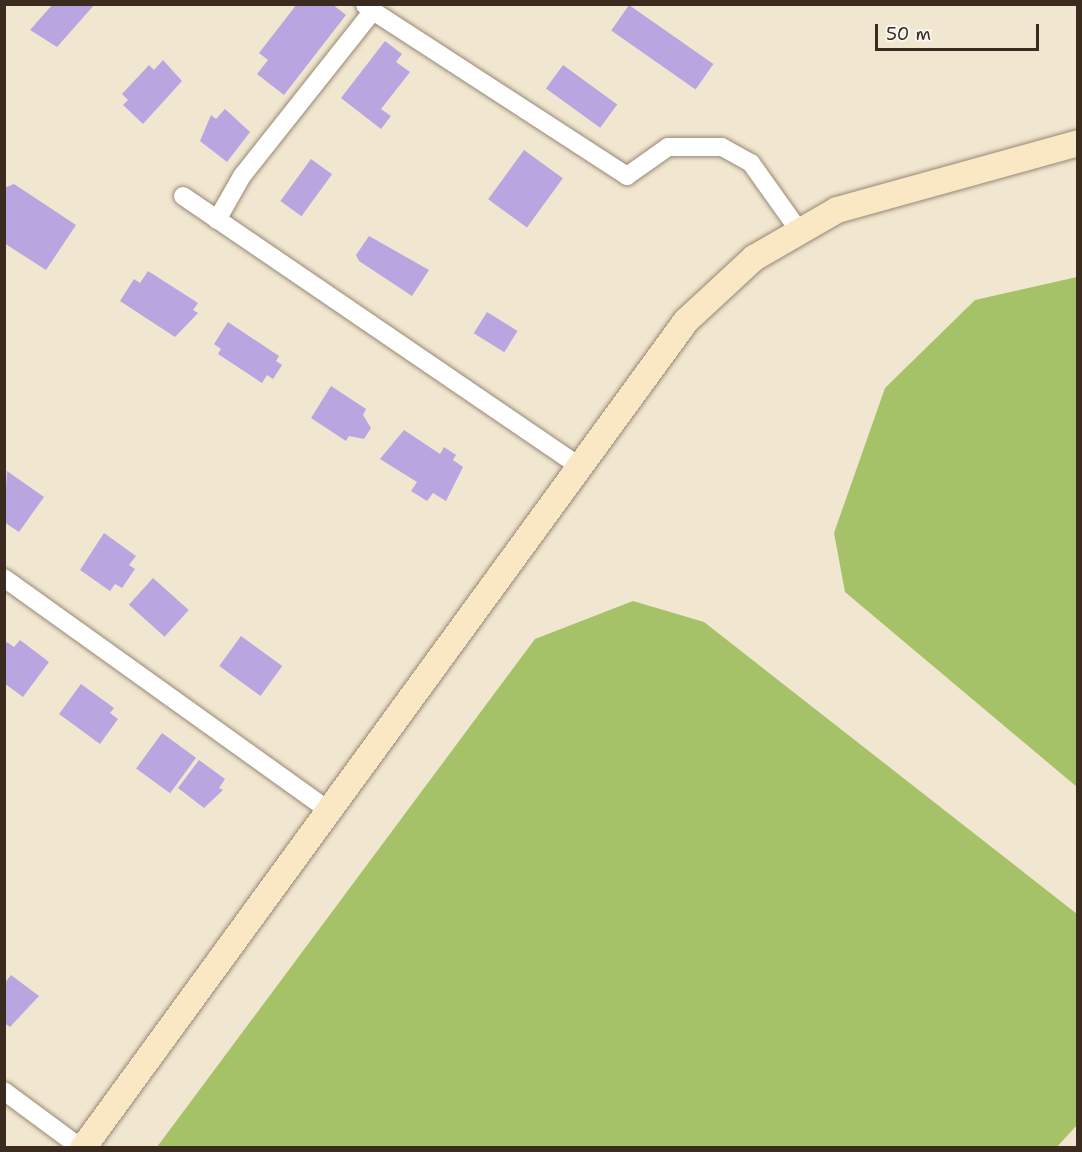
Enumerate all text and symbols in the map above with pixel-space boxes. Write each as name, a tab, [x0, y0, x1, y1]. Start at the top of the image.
scale bar	[878, 12, 1042, 50]
text: 50 m	[886, 22, 931, 46]

